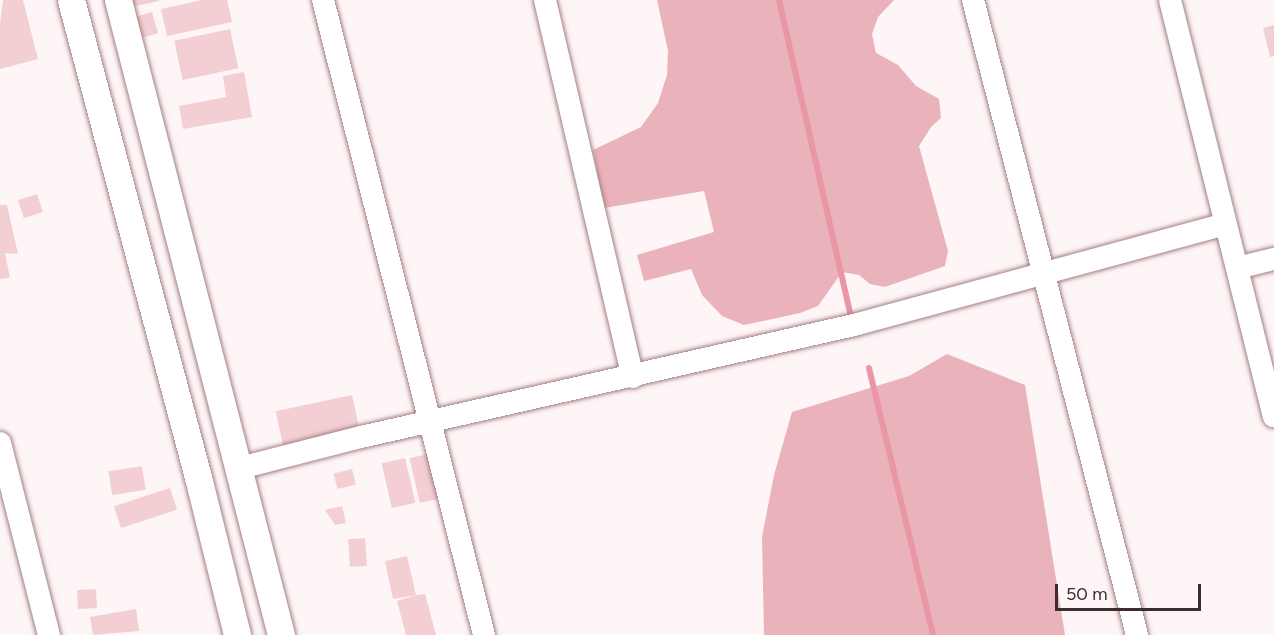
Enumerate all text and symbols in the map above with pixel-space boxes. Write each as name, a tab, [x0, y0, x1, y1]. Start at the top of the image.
scale bar	[1058, 572, 1204, 610]
text: 50 m	[1066, 583, 1108, 605]

